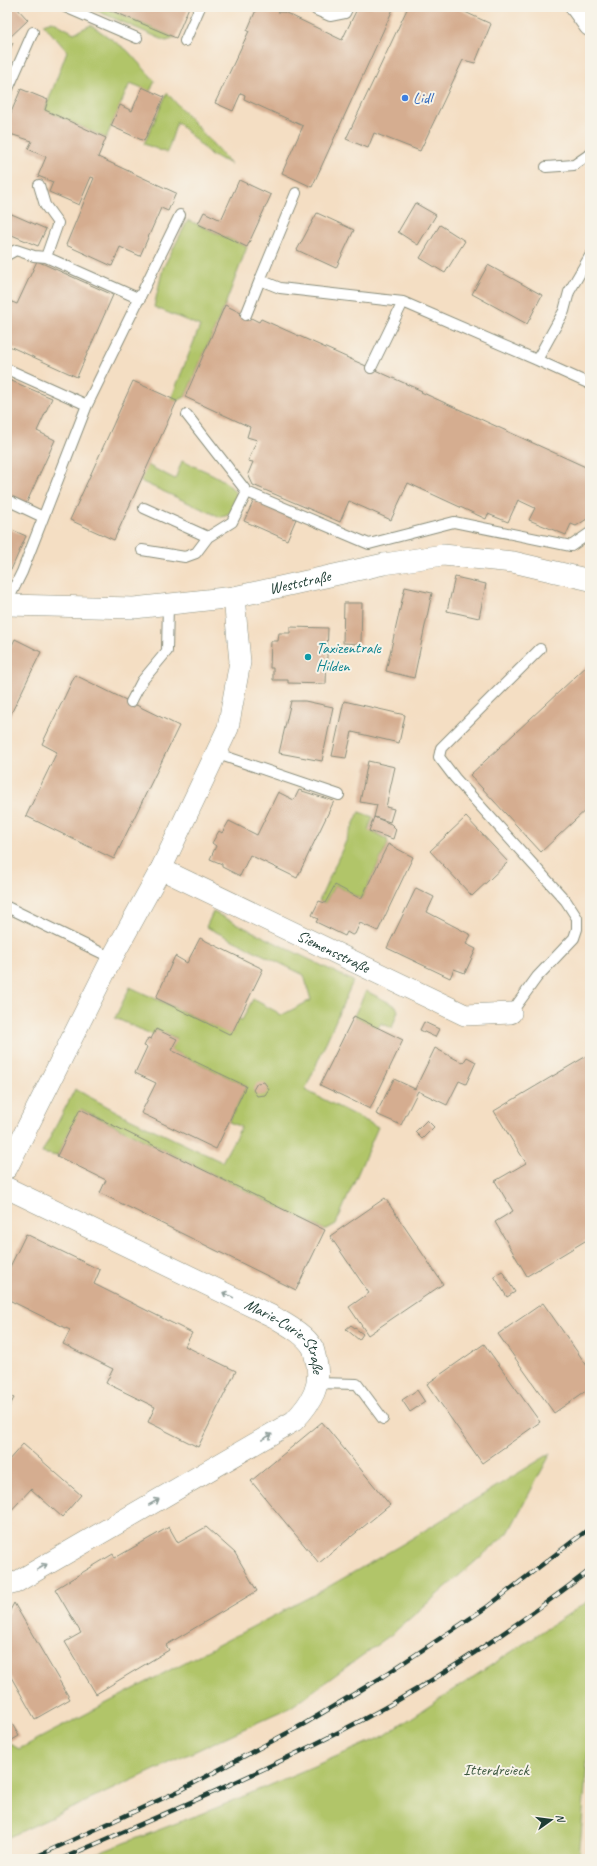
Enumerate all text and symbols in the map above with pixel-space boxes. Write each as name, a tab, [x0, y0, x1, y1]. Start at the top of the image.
place label: Lidl	[413, 88, 435, 108]
marker: Lidl	[400, 93, 410, 103]
street label: Weststraße	[267, 566, 334, 599]
place label: Taxizentrale Hilden	[316, 638, 383, 676]
marker: Taxizentrale Hilden	[303, 652, 313, 662]
street label: Siemensstraße	[294, 926, 374, 978]
one-way arrow	[223, 1291, 235, 1298]
street label: Marie-Curie-Straße	[241, 1294, 328, 1376]
one-way arrow	[260, 1432, 272, 1440]
one-way arrow	[148, 1498, 160, 1506]
one-way arrow	[36, 1563, 48, 1571]
park label: Itterdreieck	[463, 1760, 530, 1780]
north arrow	[531, 1800, 571, 1840]
text: N	[553, 1813, 569, 1825]

